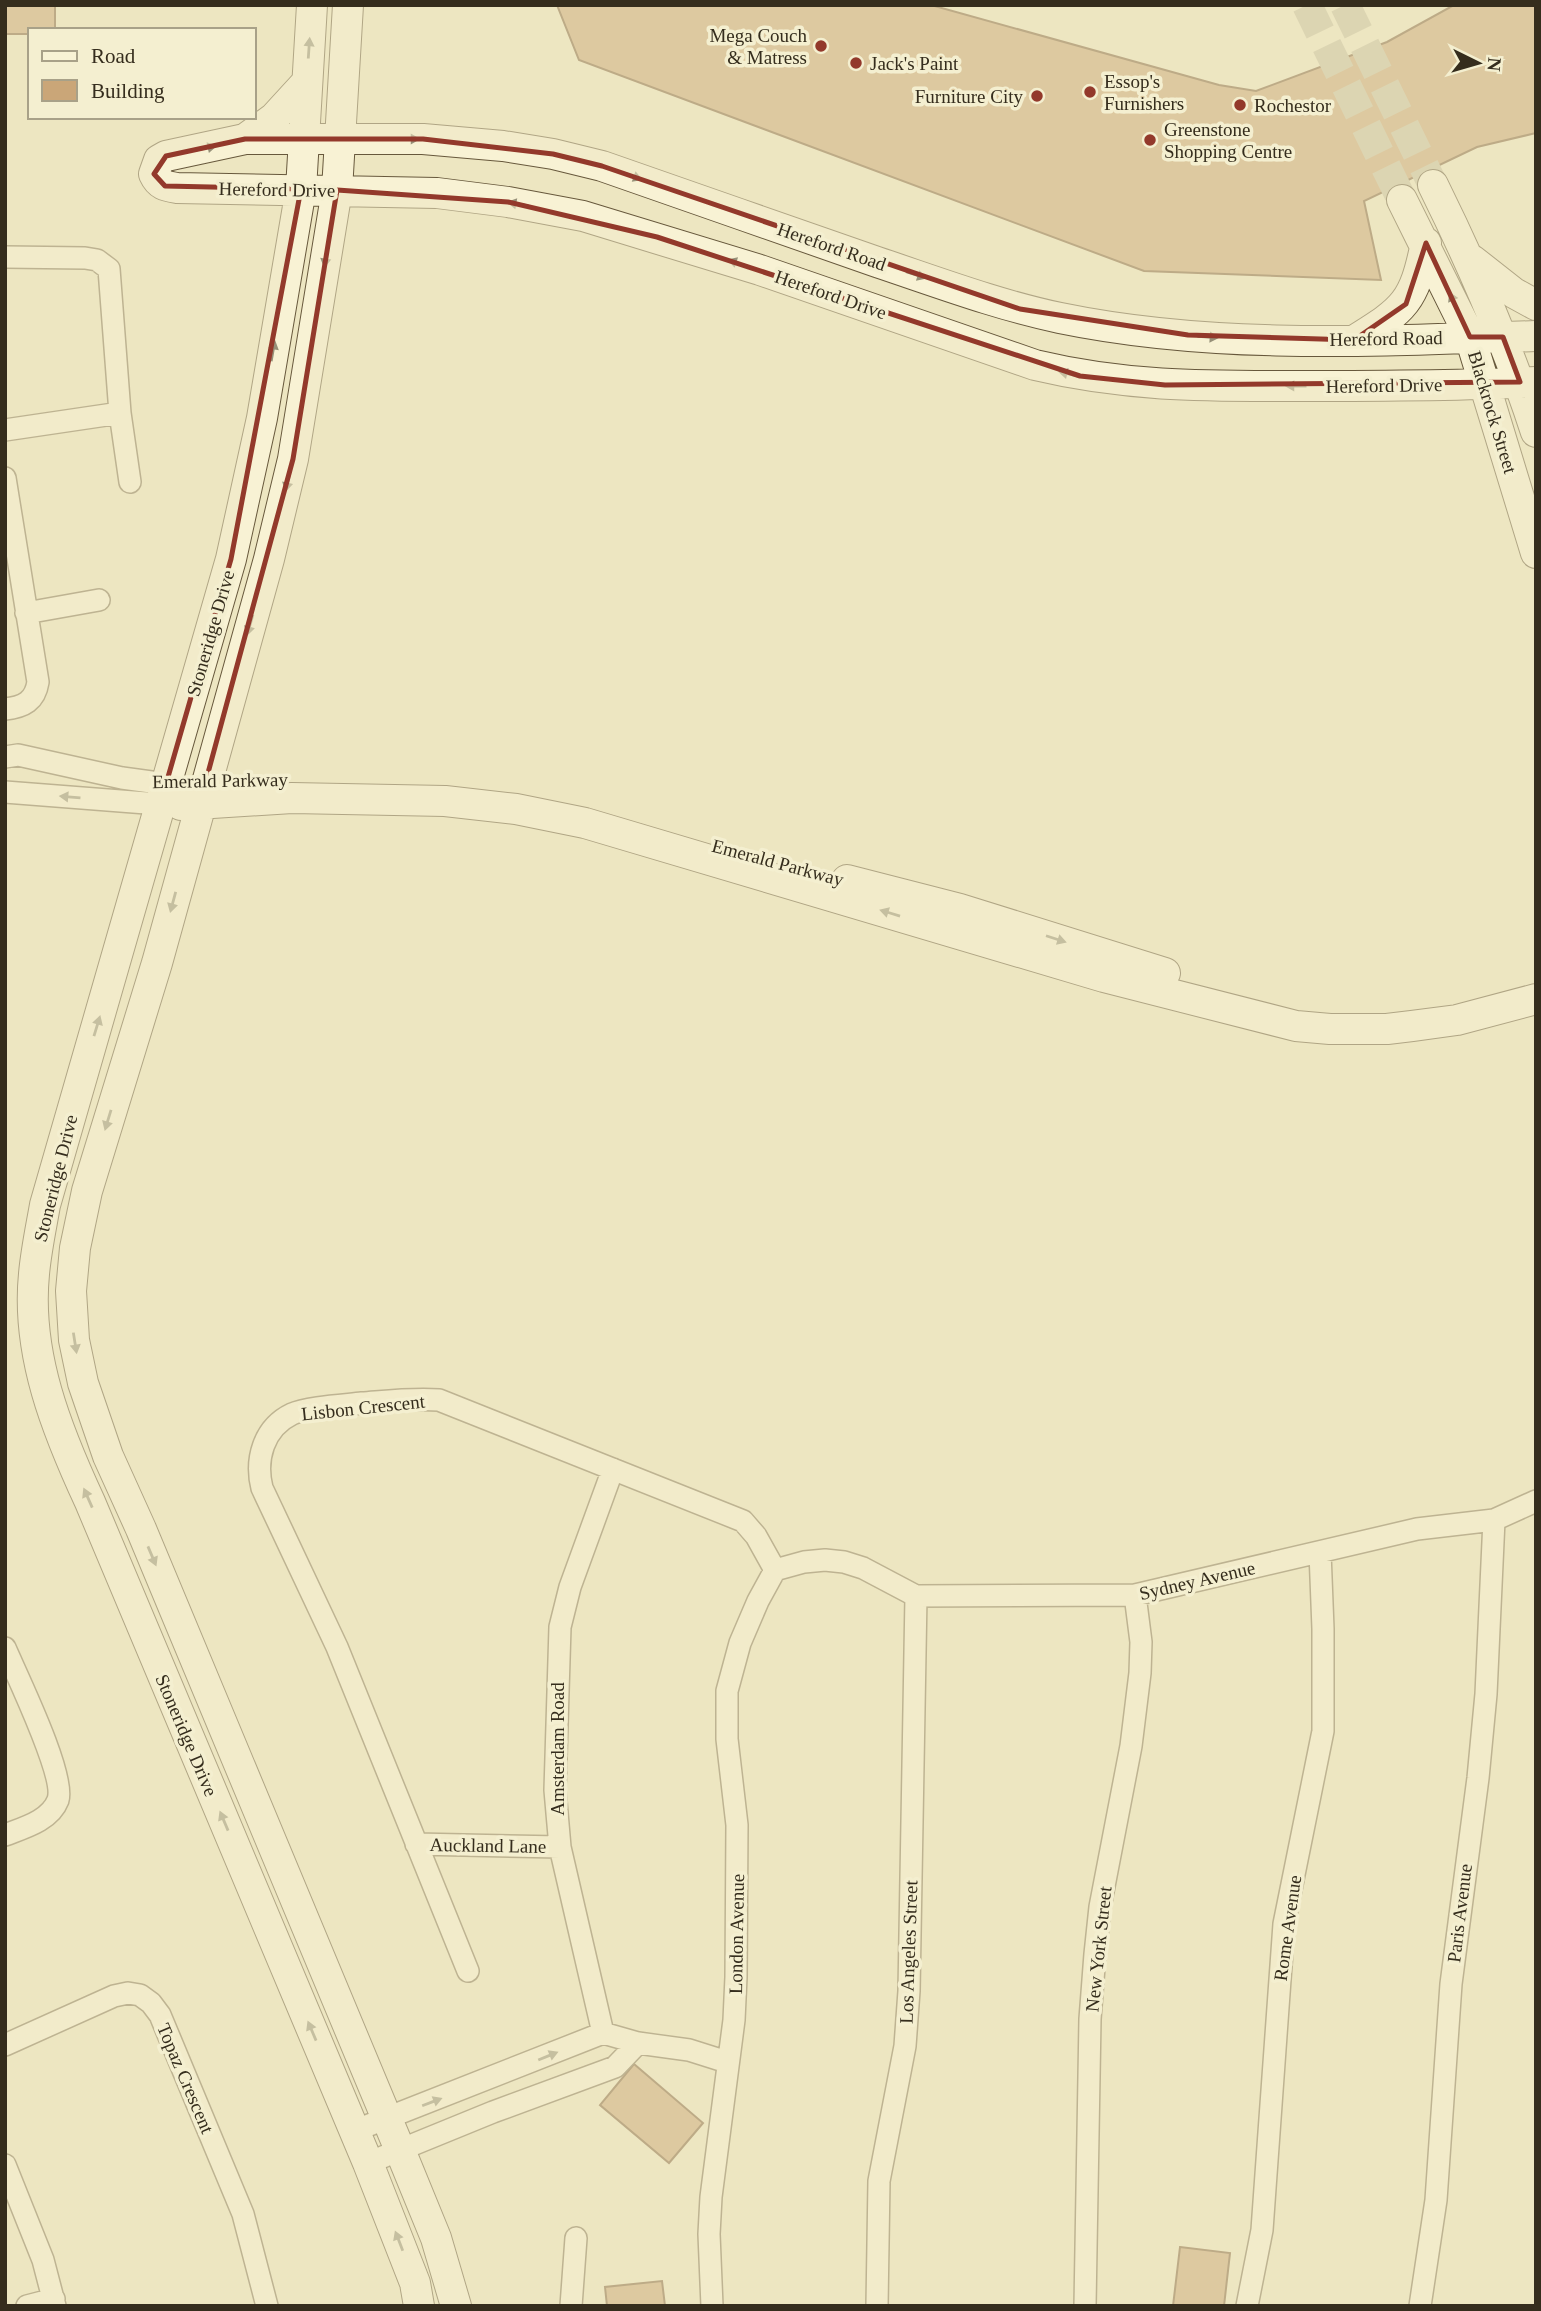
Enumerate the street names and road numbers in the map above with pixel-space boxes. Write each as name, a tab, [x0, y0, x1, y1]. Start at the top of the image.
street label: Hereford Drive	[219, 178, 335, 201]
street label: Hereford Road	[775, 218, 889, 275]
street label: Hereford Drive	[772, 266, 889, 323]
street label: Hereford Road	[1329, 327, 1443, 350]
street label: Blackrock Street	[1464, 348, 1521, 477]
street label: Hereford Drive	[1326, 374, 1442, 397]
street label: Stoneridge Drive	[182, 568, 239, 699]
street label: Emerald Parkway	[152, 769, 288, 792]
street label: Emerald Parkway	[710, 835, 847, 890]
street label: Stoneridge Drive	[30, 1112, 81, 1244]
street label: Lisbon Crescent	[300, 1390, 427, 1424]
street label: Sydney Avenue	[1137, 1557, 1257, 1604]
street label: Stoneridge Drive	[151, 1671, 222, 1799]
street label: Amsterdam Road	[547, 1682, 568, 1816]
street label: Auckland Lane	[430, 1834, 546, 1857]
street label: Paris Avenue	[1443, 1862, 1476, 1964]
street label: London Avenue	[725, 1874, 748, 1994]
street label: Rome Avenue	[1270, 1874, 1305, 1982]
street label: Los Angeles Street	[896, 1879, 922, 2024]
street label: New York Street	[1081, 1885, 1116, 2013]
street label: Topaz Crescent	[153, 2020, 218, 2137]

